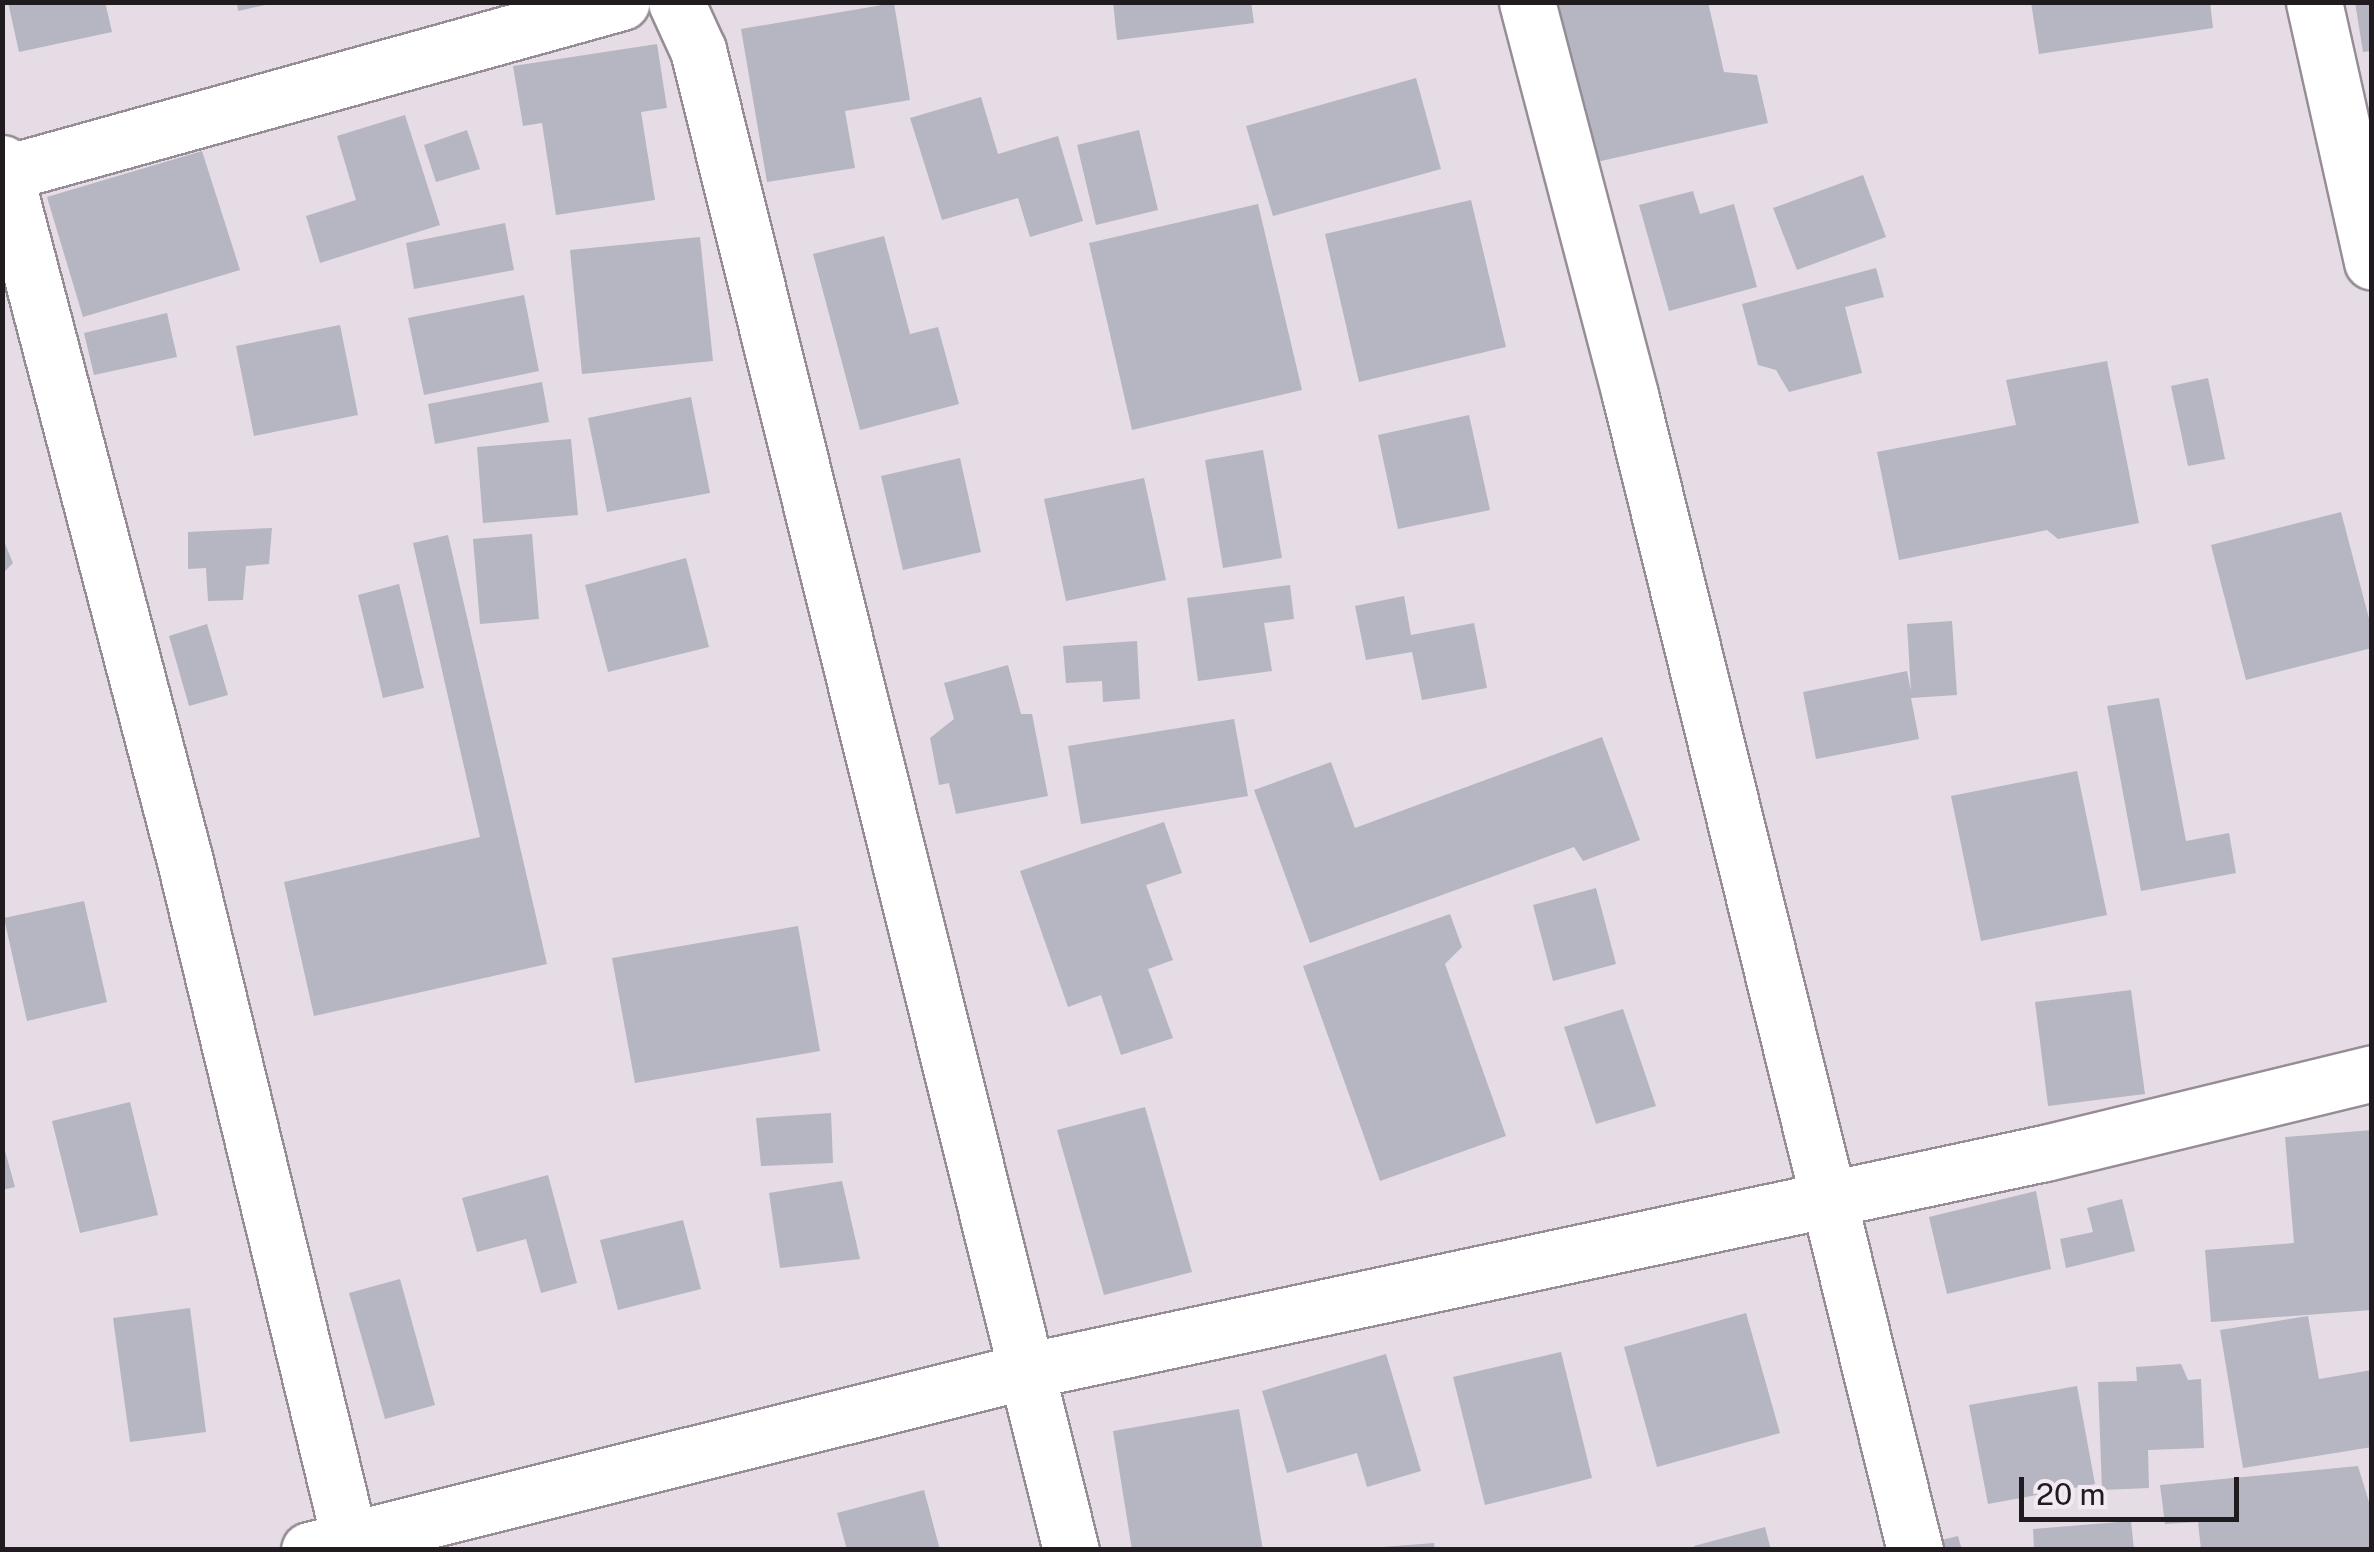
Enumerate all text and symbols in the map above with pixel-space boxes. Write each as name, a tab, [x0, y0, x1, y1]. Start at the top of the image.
scale bar	[2024, 1457, 2244, 1519]
text: 20 m	[2036, 1476, 2105, 1512]

